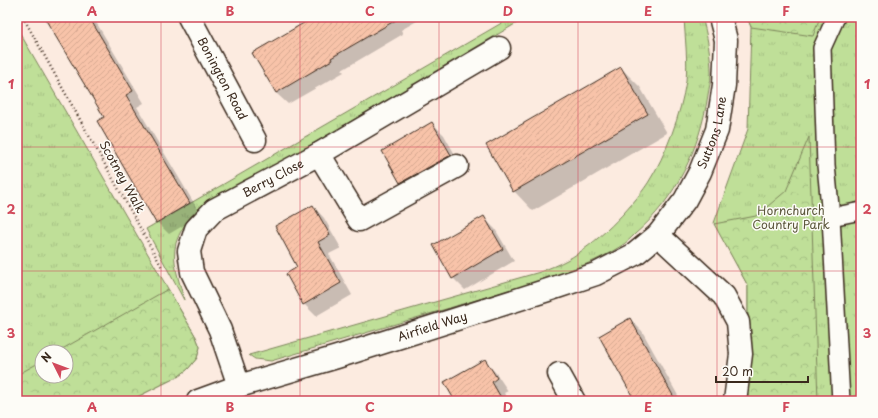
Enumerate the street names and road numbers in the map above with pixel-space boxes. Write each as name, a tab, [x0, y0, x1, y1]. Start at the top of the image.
street label: Bonington Road	[193, 34, 253, 123]
street label: Suttons Lane	[692, 95, 730, 172]
street label: Scotney Walk	[95, 137, 150, 216]
street label: Berry Close	[239, 154, 306, 201]
street label: Airfield Way	[395, 306, 469, 345]

